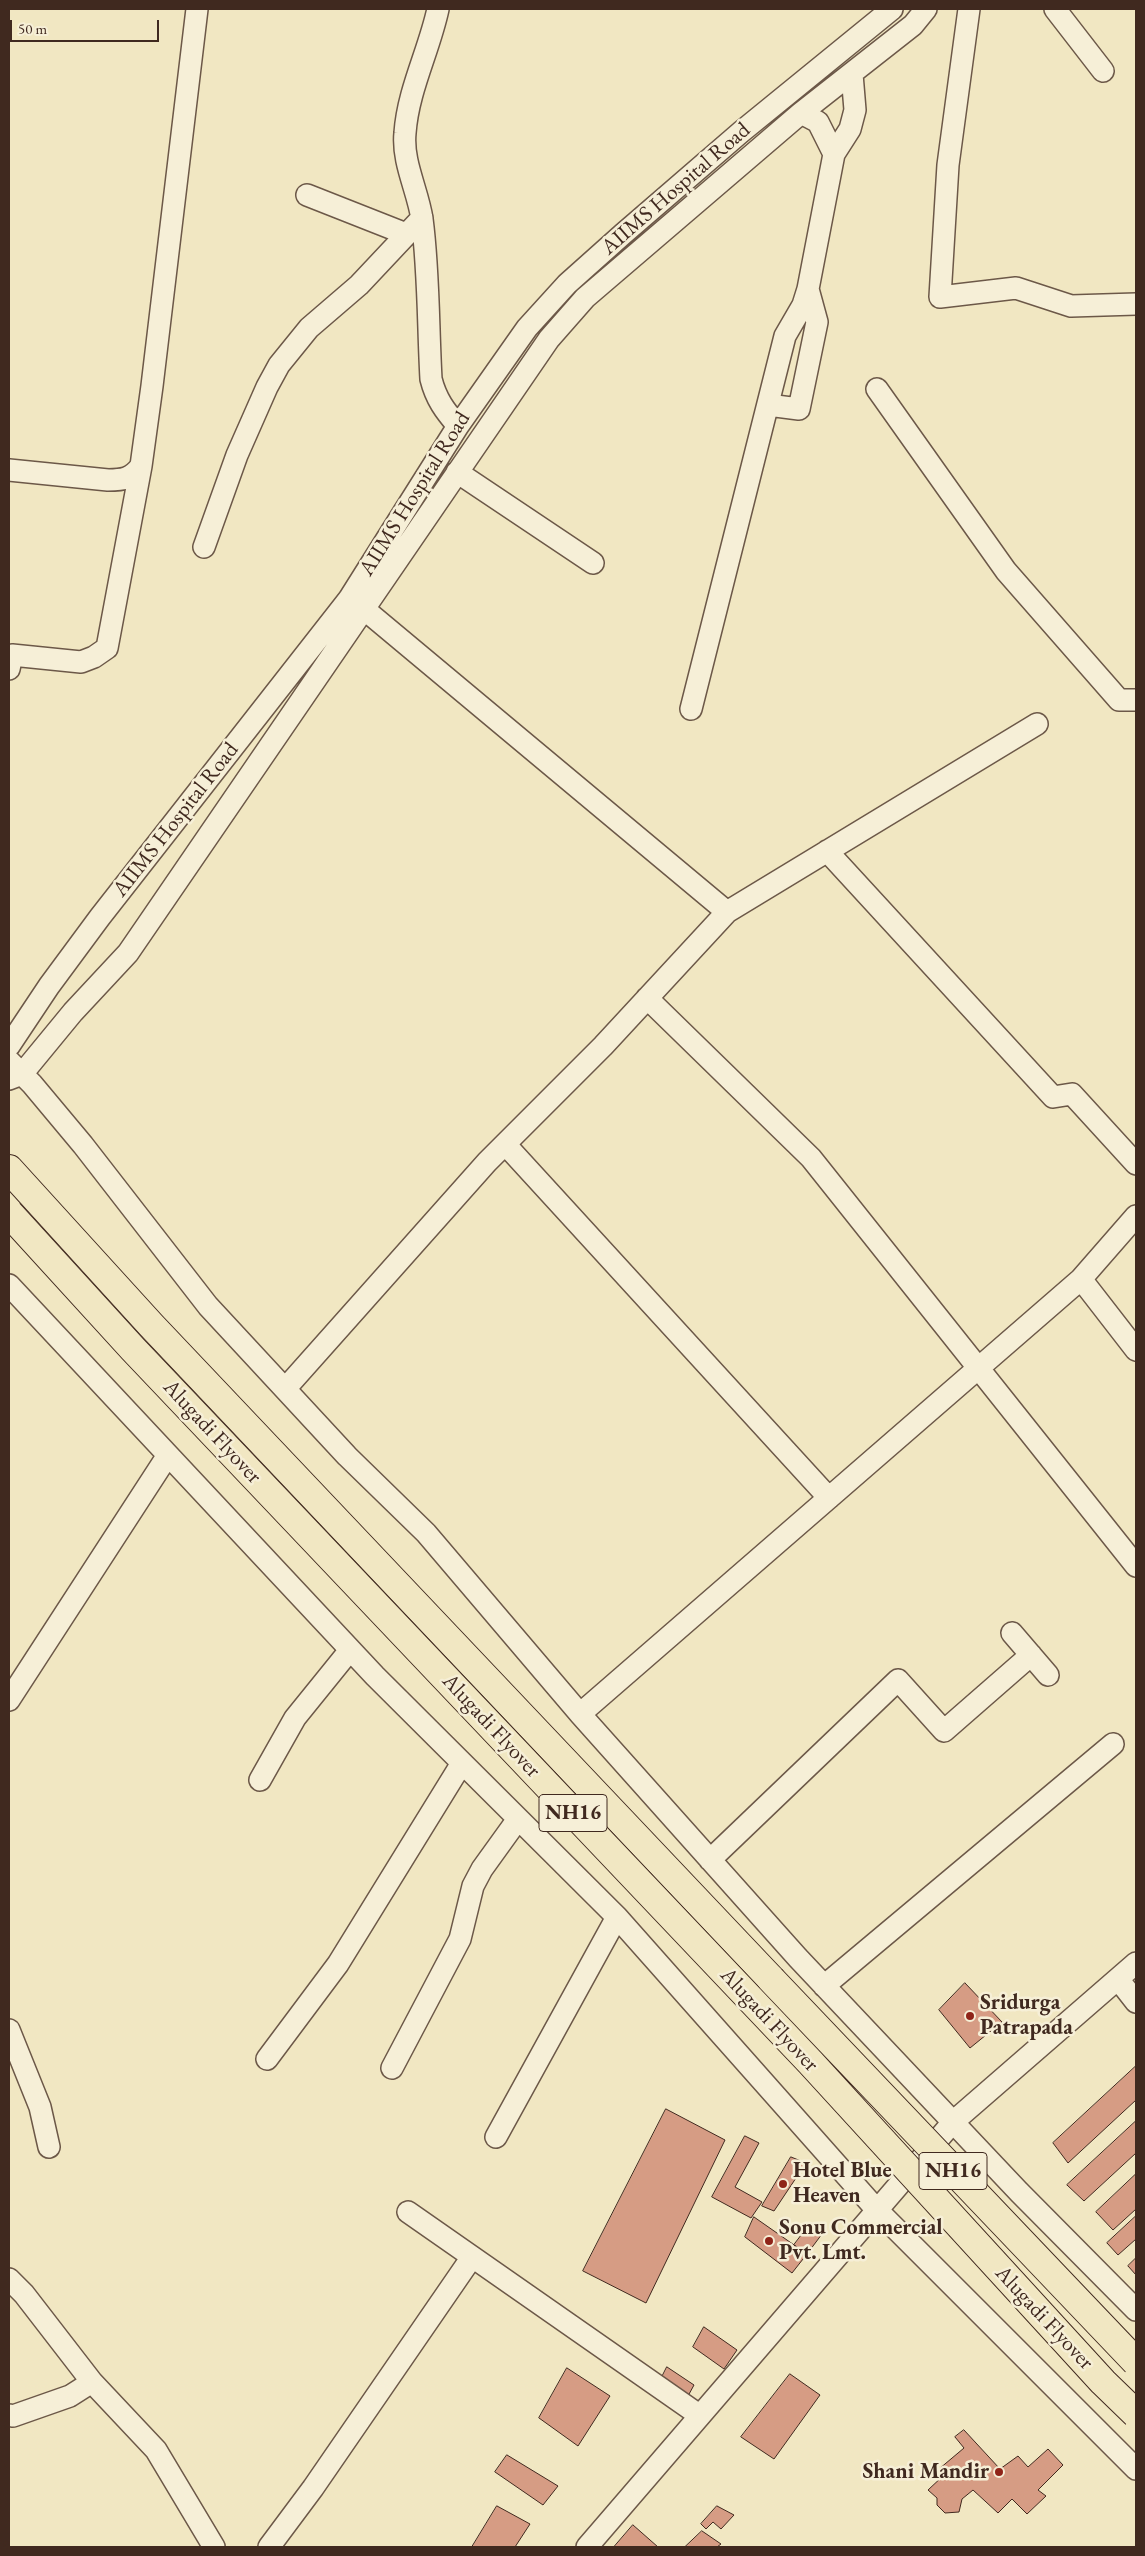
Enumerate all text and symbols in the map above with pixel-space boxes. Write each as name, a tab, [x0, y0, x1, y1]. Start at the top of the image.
scale bar	[12, 10, 161, 42]
text: 50 m	[18, 19, 47, 38]
street label: AIIMS Hospital Road	[596, 117, 756, 261]
street label: AIIMS Hospital Road	[354, 407, 476, 581]
street label: AIIMS Hospital Road	[108, 738, 244, 902]
street label: Alugadi Flyover	[157, 1375, 267, 1489]
street label: Alugadi Flyover	[436, 1669, 546, 1783]
road number: NH16	[539, 1795, 607, 1832]
street label: Alugadi Flyover	[714, 1963, 824, 2077]
place label: Sridurga Patrapada	[980, 1990, 1073, 2042]
marker: Sridurga Patrapada	[964, 2010, 976, 2022]
road number: NH16	[919, 2152, 987, 2190]
place label: Hotel Blue Heaven	[793, 2158, 892, 2210]
marker: Hotel Blue Heaven	[777, 2178, 789, 2190]
place label: Sonu Commercial Pvt. Lmt.	[779, 2215, 943, 2266]
marker: Sonu Commercial Pvt. Lmt.	[763, 2235, 775, 2247]
street label: Alugadi Flyover	[989, 2261, 1099, 2375]
place label: Shani Mandir	[862, 2459, 989, 2485]
marker: Shani Mandir	[993, 2466, 1005, 2478]

